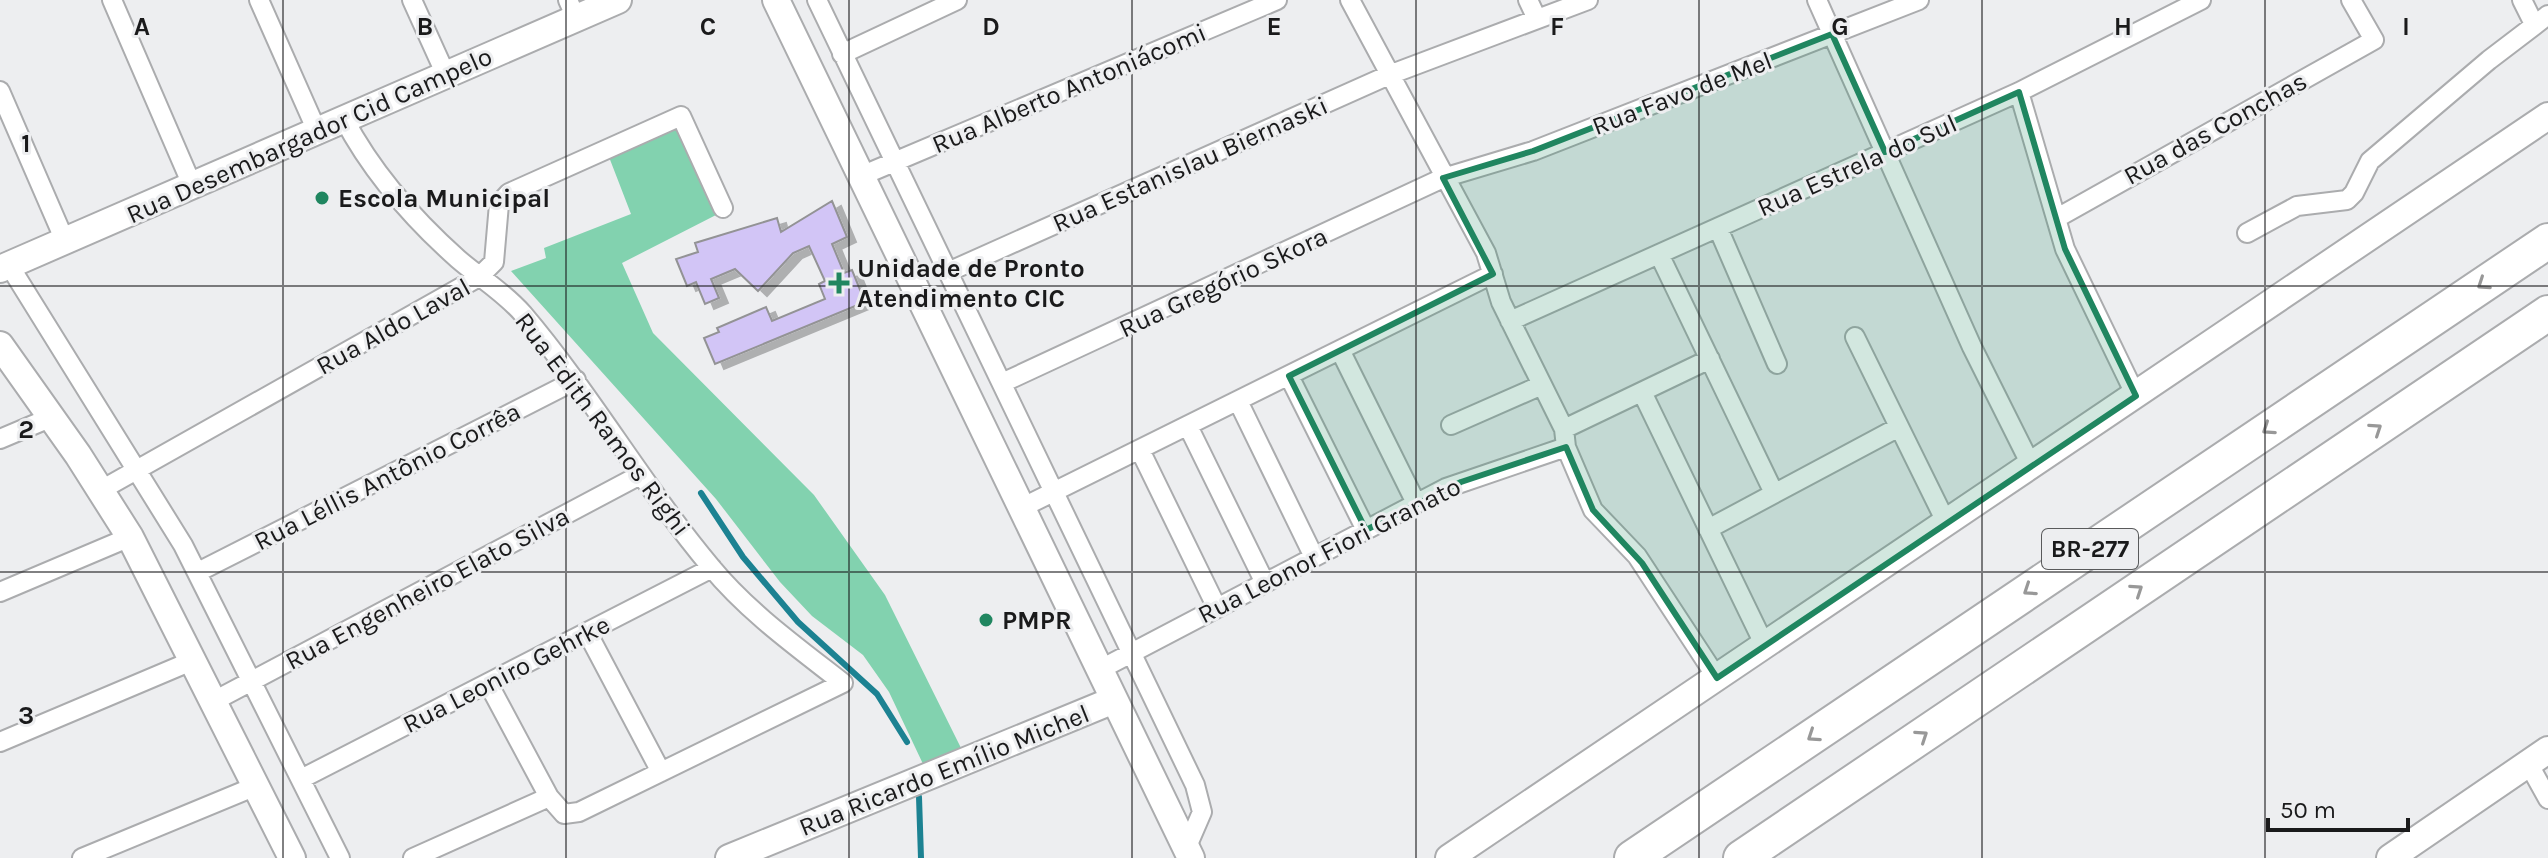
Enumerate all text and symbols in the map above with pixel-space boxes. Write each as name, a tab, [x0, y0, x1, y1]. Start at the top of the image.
text: A	[134, 11, 150, 42]
text: B	[417, 11, 433, 42]
text: C	[700, 11, 716, 42]
text: D	[982, 11, 1000, 42]
text: E	[1266, 11, 1282, 42]
text: F	[1550, 11, 1564, 42]
text: G	[1831, 11, 1849, 42]
text: H	[2114, 11, 2132, 42]
text: I	[2402, 11, 2410, 42]
street label: Rua Alberto Antoniácomi	[927, 17, 1211, 160]
street label: Rua Desembargador Cid Campelo	[122, 41, 497, 230]
street label: Rua Favo de Mel	[1588, 45, 1777, 142]
street label: Rua das Conchas	[2118, 65, 2312, 192]
street label: Rua Estanislau Biernaski	[1048, 90, 1333, 239]
street label: Rua Estrela do Sul	[1753, 108, 1962, 223]
text: 1	[21, 128, 31, 159]
place label: Escola Municipal	[338, 183, 550, 214]
marker: Escola Municipal	[313, 189, 331, 207]
street label: Rua Gregório Skora	[1114, 221, 1332, 344]
place label: Unidade de Pronto Atendimento CIC	[857, 253, 1085, 314]
street label: Rua Aldo Laval	[311, 271, 476, 382]
marker: Unidade de Pronto Atendimento CIC	[828, 272, 850, 294]
one-way arrow	[2478, 274, 2492, 289]
street label: Rua Edith Ramos Righi	[508, 306, 697, 542]
street label: Rua Léllis Antônio Corrêa	[249, 396, 526, 557]
text: 2	[18, 414, 34, 445]
one-way arrow	[2262, 420, 2276, 435]
one-way arrow	[2367, 424, 2382, 439]
street label: Rua Leonor Fiori Granato	[1193, 471, 1466, 630]
street label: Rua Engenheiro Elato Silva	[280, 500, 575, 677]
road number: BR-277	[2042, 529, 2138, 569]
one-way arrow	[2023, 581, 2038, 596]
one-way arrow	[2129, 585, 2143, 600]
place label: PMPR	[1002, 605, 1072, 636]
street label: Rua Leoniro Gehrke	[397, 609, 615, 740]
marker: PMPR	[977, 611, 995, 629]
street label: Rua Ricardo Emílio Michel	[795, 698, 1094, 843]
text: 3	[18, 700, 34, 731]
one-way arrow	[1808, 726, 1822, 741]
one-way arrow	[1913, 731, 1928, 746]
scale bar	[2268, 782, 2408, 832]
text: 50 m	[2280, 796, 2336, 824]

